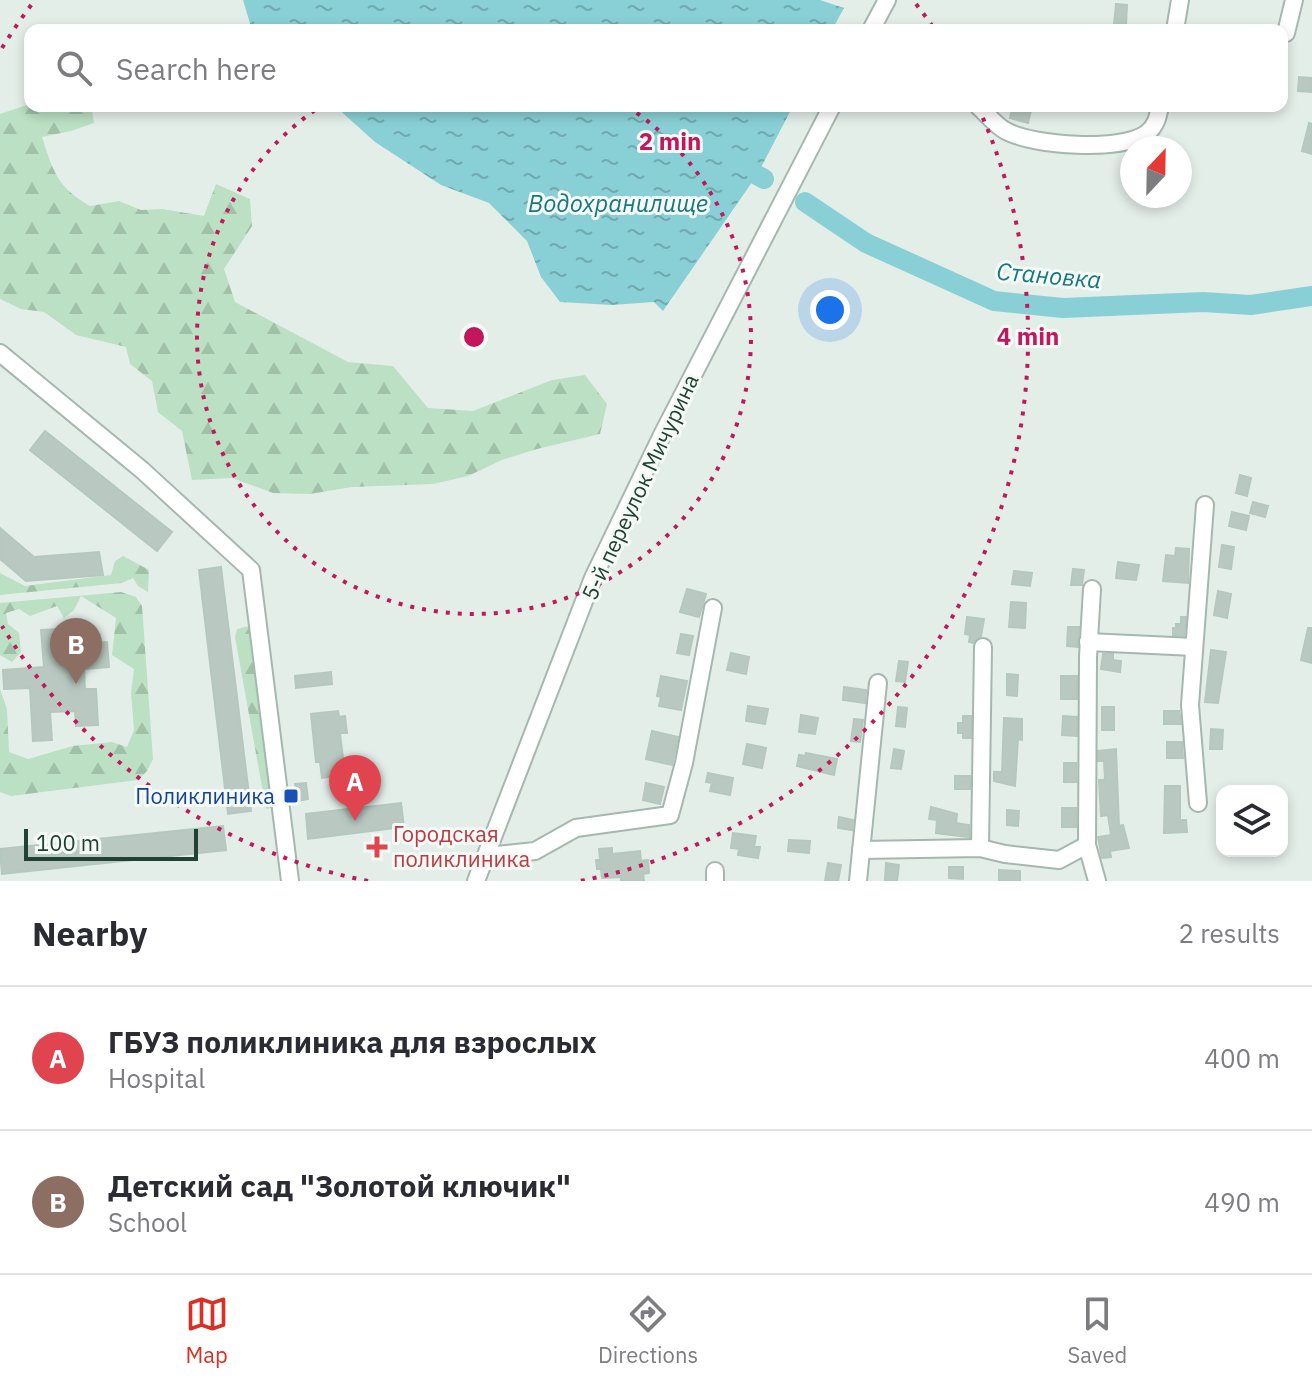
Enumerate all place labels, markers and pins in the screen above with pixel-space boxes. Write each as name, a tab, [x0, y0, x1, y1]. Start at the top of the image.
centre of rings	[460, 323, 488, 351]
pin: B	[50, 618, 102, 684]
pin: A	[329, 755, 381, 821]
place label: Поликлиника	[135, 781, 275, 810]
marker: Поликлиника	[282, 787, 300, 805]
place label: Городская поликлиника	[393, 819, 530, 873]
marker: Городская поликлиника	[368, 838, 386, 856]

